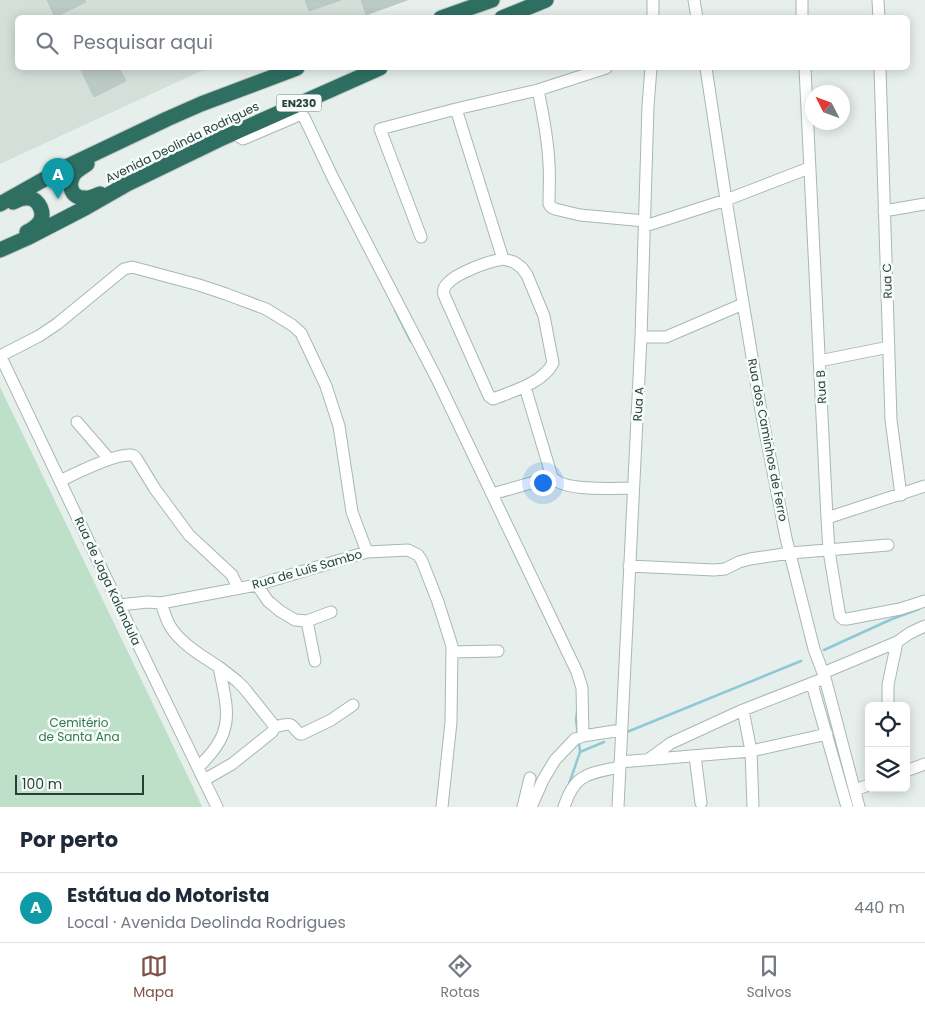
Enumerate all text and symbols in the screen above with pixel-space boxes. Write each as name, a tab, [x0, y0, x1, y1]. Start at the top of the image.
search box	[15, 15, 910, 70]
icon: search	[33, 29, 61, 57]
text: Pesquisar aqui	[73, 29, 213, 56]
north arrow	[805, 85, 850, 130]
road number: EN230	[276, 95, 322, 112]
street label: Avenida Deolinda Rodrigues	[102, 97, 262, 187]
pin: A	[42, 158, 74, 199]
street label: Rua C	[878, 263, 896, 299]
street label: Rua dos Caminhos de Ferro	[744, 357, 792, 523]
street label: Rua B	[812, 370, 830, 404]
street label: Rua A	[629, 386, 647, 422]
your location	[530, 470, 556, 496]
street label: Rua de Jaga Kalandula	[71, 514, 145, 648]
street label: Rua de Luís Sambo	[250, 545, 364, 593]
map controls	[865, 702, 910, 792]
button: locate	[865, 702, 910, 747]
park label: Cemitério de Santa Ana	[38, 714, 120, 745]
button: layers	[865, 747, 910, 792]
scale bar	[15, 772, 144, 795]
text: 100 m	[22, 774, 62, 794]
text: Por perto	[20, 825, 118, 854]
text: Estátua do Motorista	[67, 882, 269, 909]
text: A	[30, 896, 42, 919]
text: 440 m	[854, 896, 905, 919]
text: Local · Avenida Deolinda Rodrigues	[67, 911, 346, 934]
tab: Mapa	[133, 952, 174, 1003]
tab: Rotas	[440, 952, 480, 1003]
tab: Salvos	[746, 952, 792, 1003]

